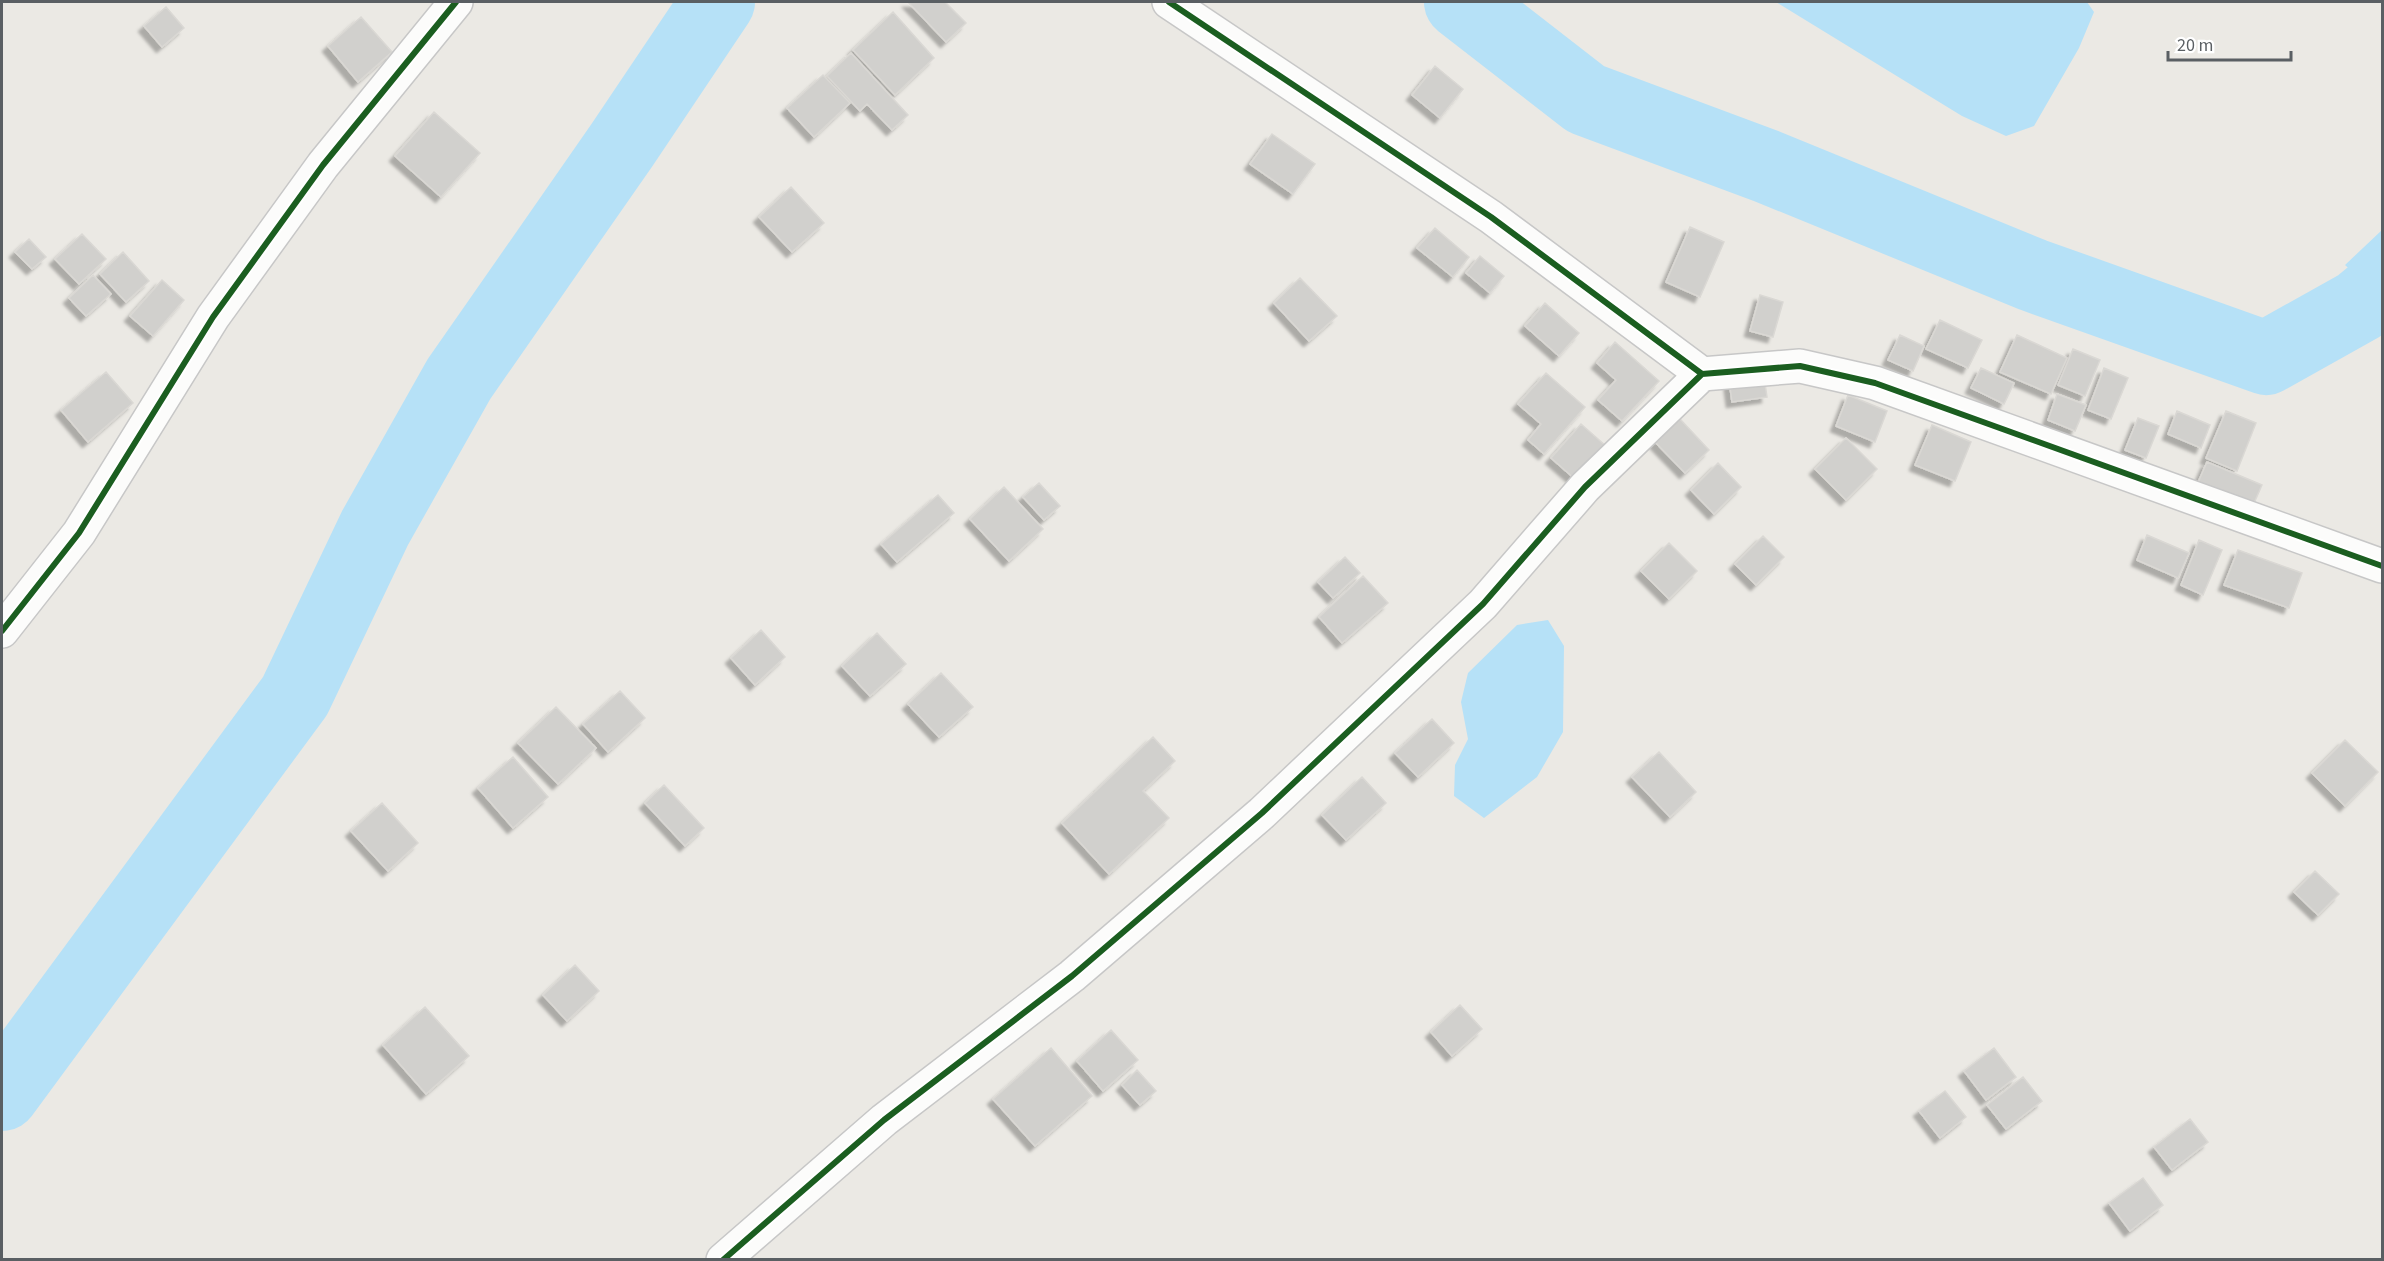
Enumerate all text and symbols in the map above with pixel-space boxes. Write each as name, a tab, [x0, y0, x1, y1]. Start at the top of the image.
scale bar	[2168, 24, 2291, 62]
text: 20 m	[2177, 33, 2213, 58]

